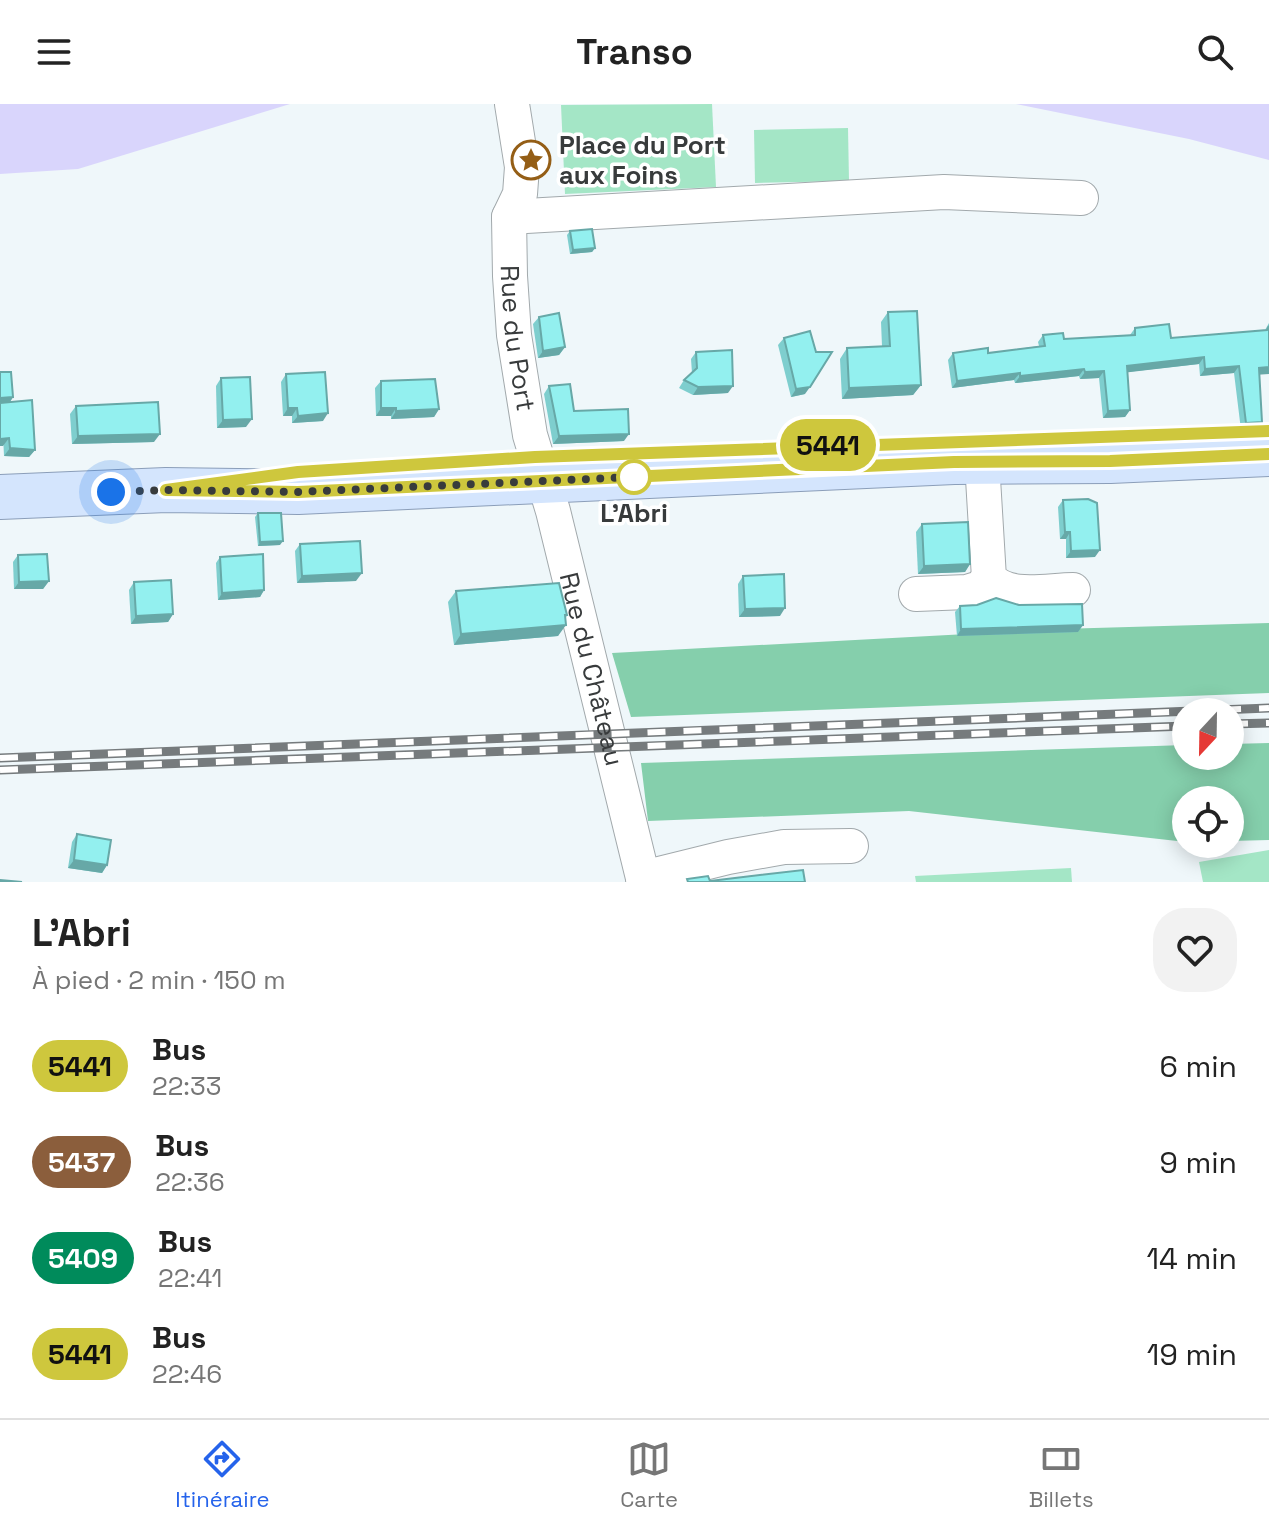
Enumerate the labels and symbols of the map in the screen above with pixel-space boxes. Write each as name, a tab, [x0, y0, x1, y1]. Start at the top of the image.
place label: Place du Port aux Foins	[559, 128, 726, 192]
place icon: Place du Port aux Foins	[510, 139, 552, 181]
street label: Rue du Port	[493, 265, 543, 414]
line badge: 5441	[772, 419, 884, 471]
marker: L'Abri	[617, 460, 651, 494]
your location	[91, 472, 131, 512]
place label: L'Abri	[600, 496, 668, 530]
street label: Rue du Château	[552, 569, 632, 769]
north arrow	[1172, 698, 1244, 770]

